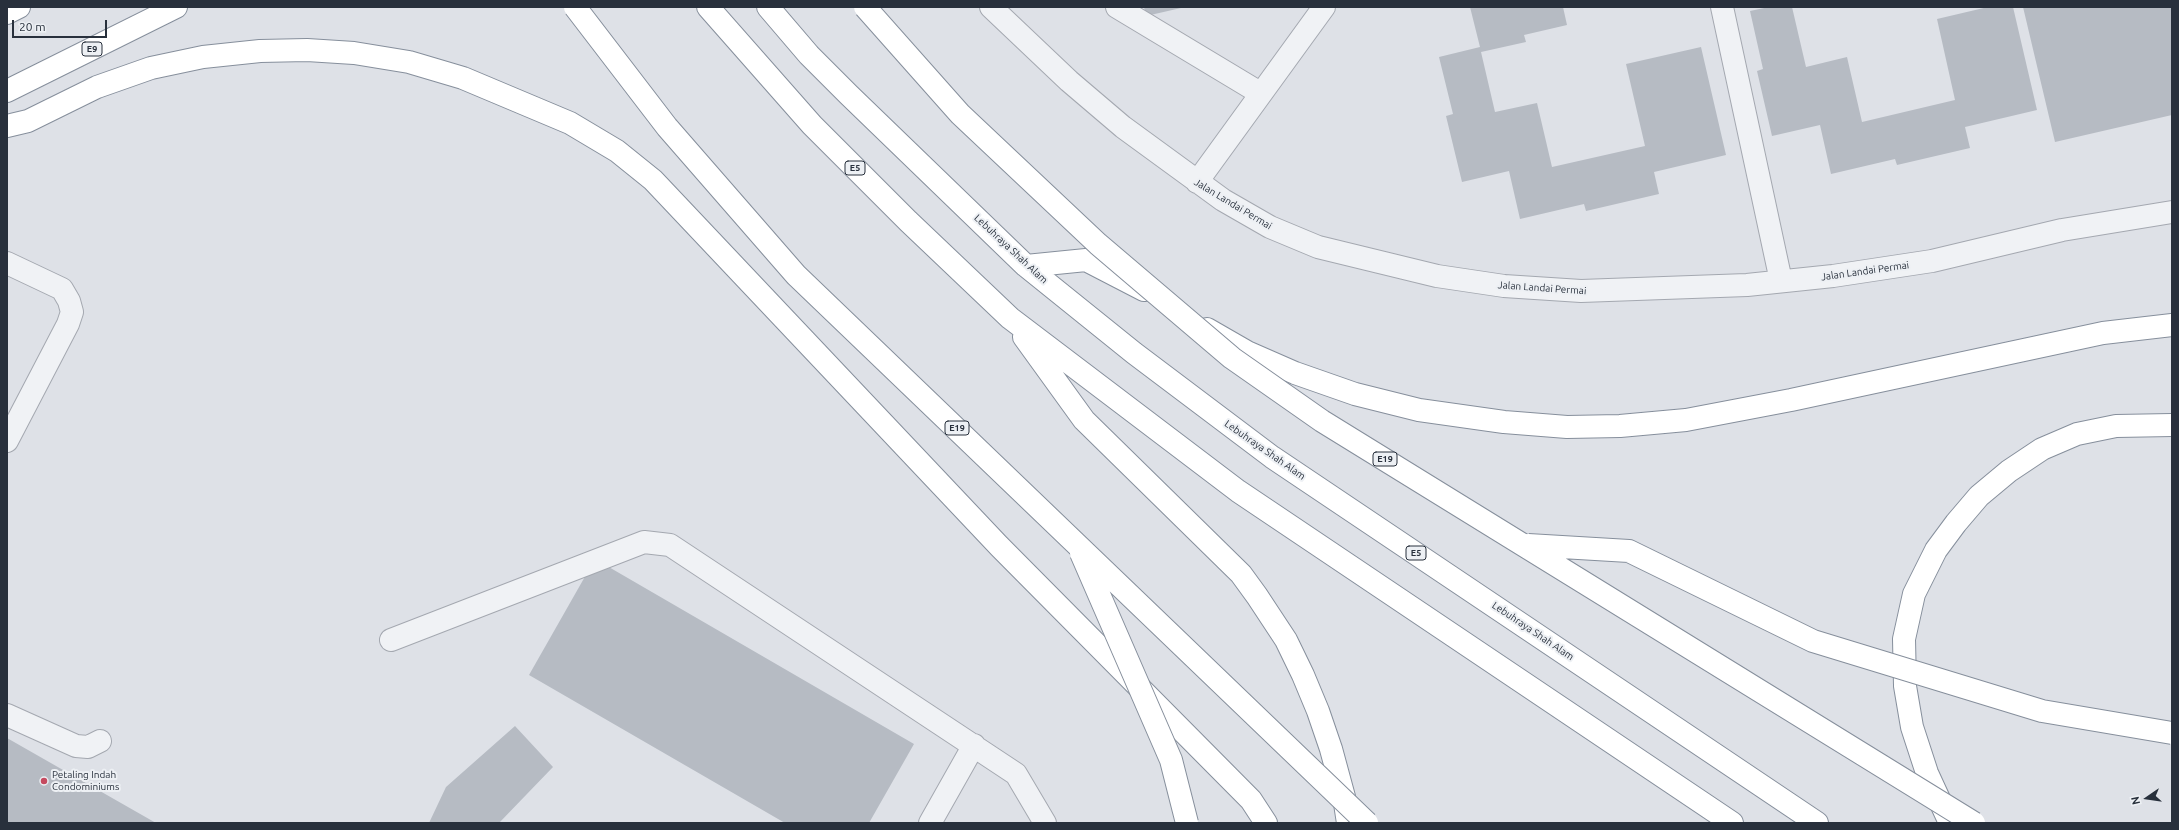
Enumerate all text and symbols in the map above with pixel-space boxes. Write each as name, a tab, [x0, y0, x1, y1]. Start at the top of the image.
scale bar	[14, 12, 109, 38]
text: 20 m	[19, 20, 46, 33]
road number: E9	[82, 42, 102, 56]
road number: E5	[845, 161, 865, 175]
street label: Jalan Landai Permai	[1192, 176, 1274, 232]
street label: Lebuhraya Shah Alam	[972, 212, 1050, 286]
street label: Jalan Landai Permai	[1820, 259, 1910, 283]
street label: Jalan Landai Permai	[1497, 279, 1587, 297]
street label: Lebuhraya Shah Alam	[1222, 418, 1308, 482]
road number: E19	[945, 421, 969, 435]
road number: E19	[1373, 452, 1397, 466]
road number: E5	[1406, 546, 1426, 560]
street label: Lebuhraya Shah Alam	[1490, 599, 1576, 663]
place label: Petaling Indah Condominiums	[52, 769, 119, 792]
marker: Petaling Indah Condominiums	[39, 776, 49, 786]
north arrow	[2127, 778, 2167, 818]
text: N	[2129, 795, 2142, 806]

